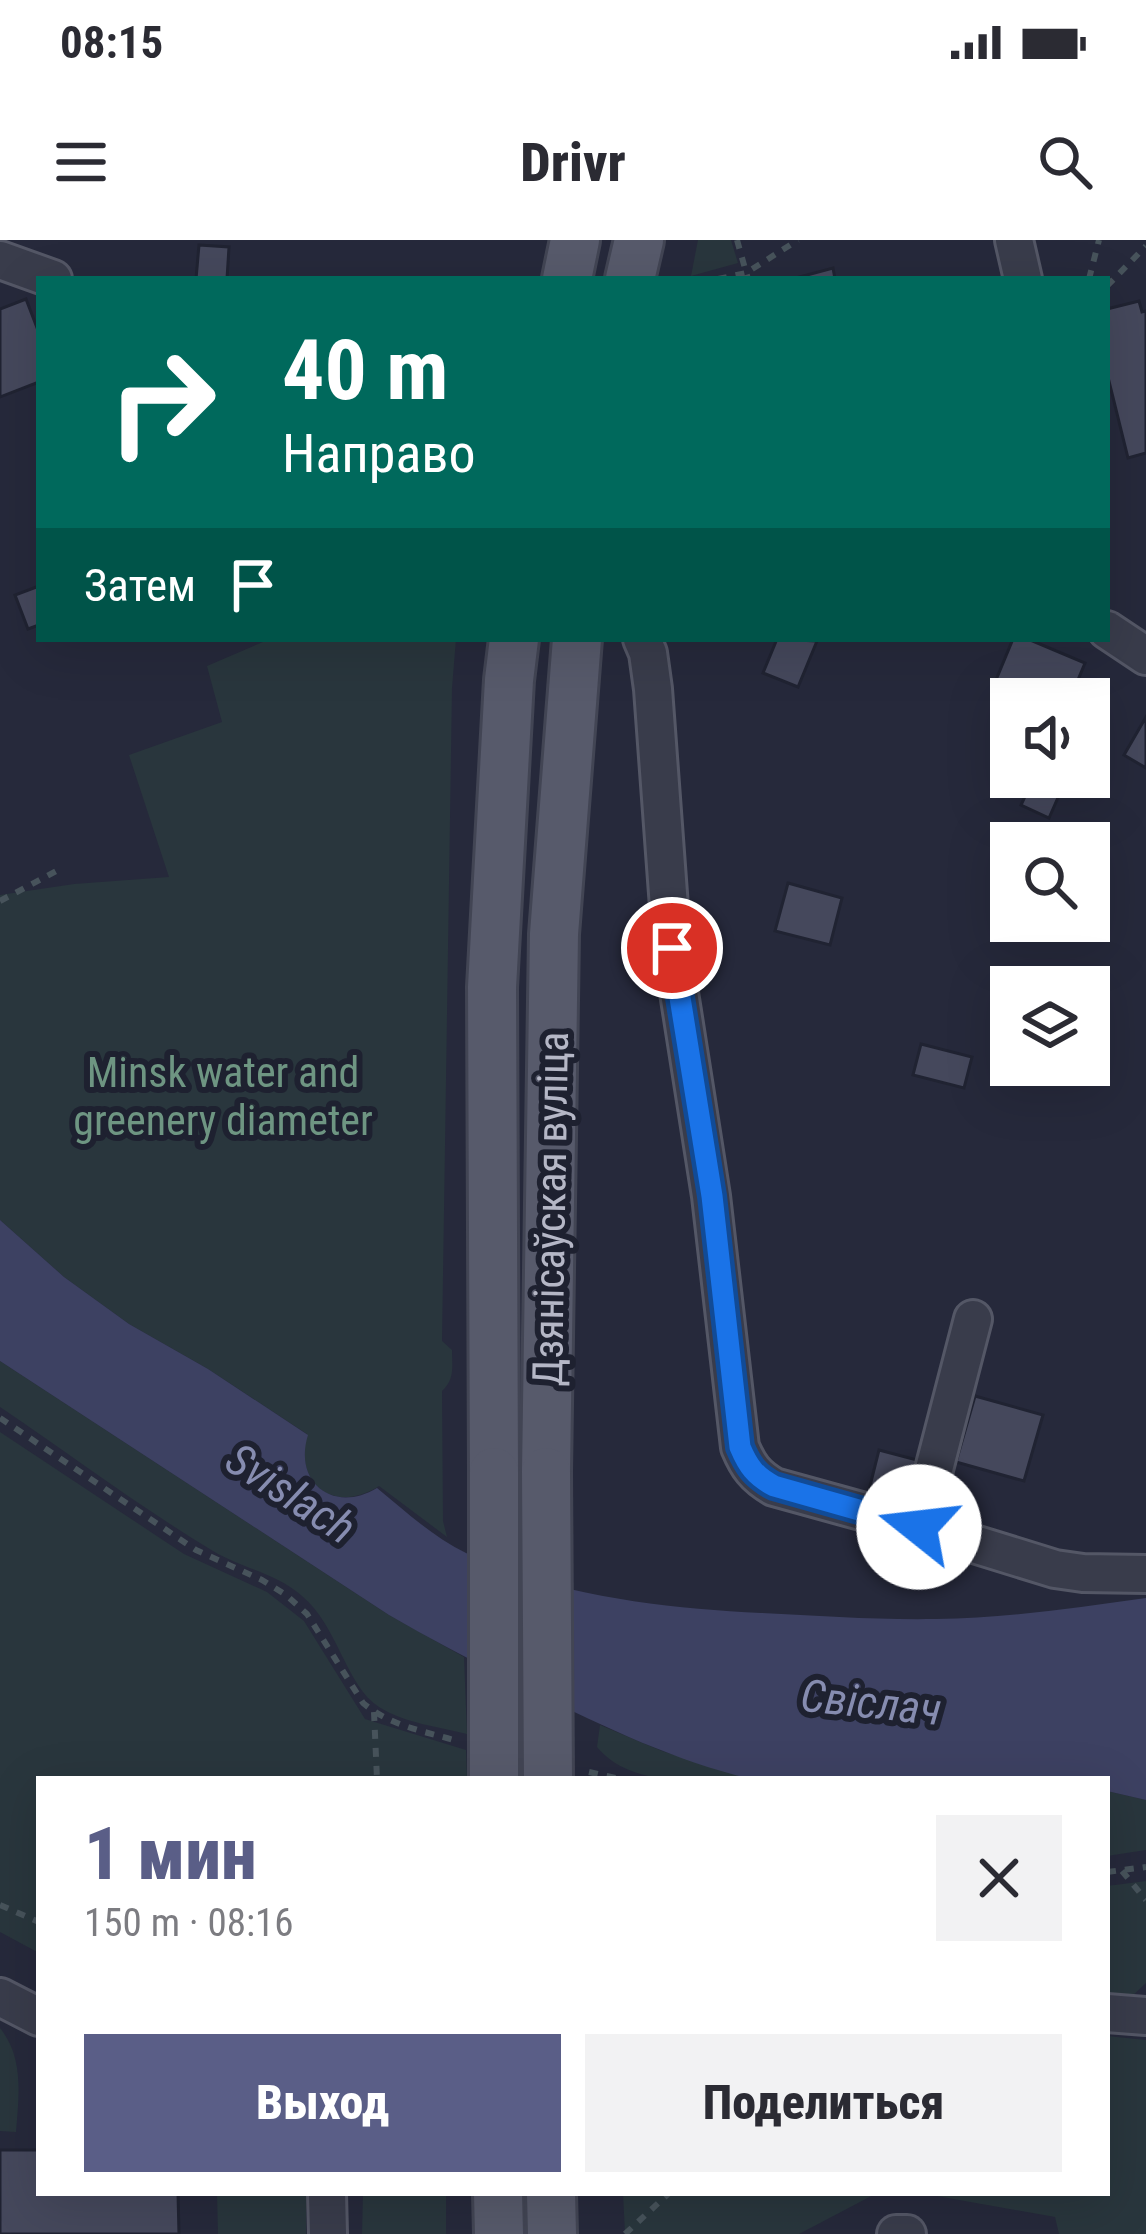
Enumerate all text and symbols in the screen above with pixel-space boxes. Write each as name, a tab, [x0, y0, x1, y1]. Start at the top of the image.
text: 08:15	[60, 16, 163, 69]
icon: menu	[48, 129, 114, 195]
icon: search	[1032, 129, 1098, 195]
text: Drivr	[520, 131, 626, 194]
text: 40 m	[282, 321, 449, 420]
icon: right	[84, 324, 240, 480]
text: Направо	[282, 422, 476, 485]
icon: arrive	[220, 552, 286, 618]
text: Затем	[84, 559, 196, 612]
map controls	[990, 678, 1110, 1086]
button: sound	[990, 678, 1110, 798]
button: search	[990, 822, 1110, 942]
pin	[621, 897, 723, 999]
icon: arrive	[639, 915, 705, 981]
button: layers	[990, 966, 1110, 1086]
street label: Дзянісаўская вуліца	[523, 1031, 578, 1387]
park label: Minsk water and greenery diameter	[73, 1048, 373, 1145]
water label: Svislach	[216, 1432, 365, 1555]
position arrow	[856, 1464, 982, 1590]
water label: Свіслач	[798, 1669, 944, 1736]
text: 1 мин	[84, 1812, 257, 1897]
button: close	[936, 1815, 1062, 1941]
text: 150 m · 08:16	[84, 1900, 294, 1946]
button: Выход	[84, 2034, 561, 2172]
button: Поделиться	[585, 2034, 1062, 2172]

